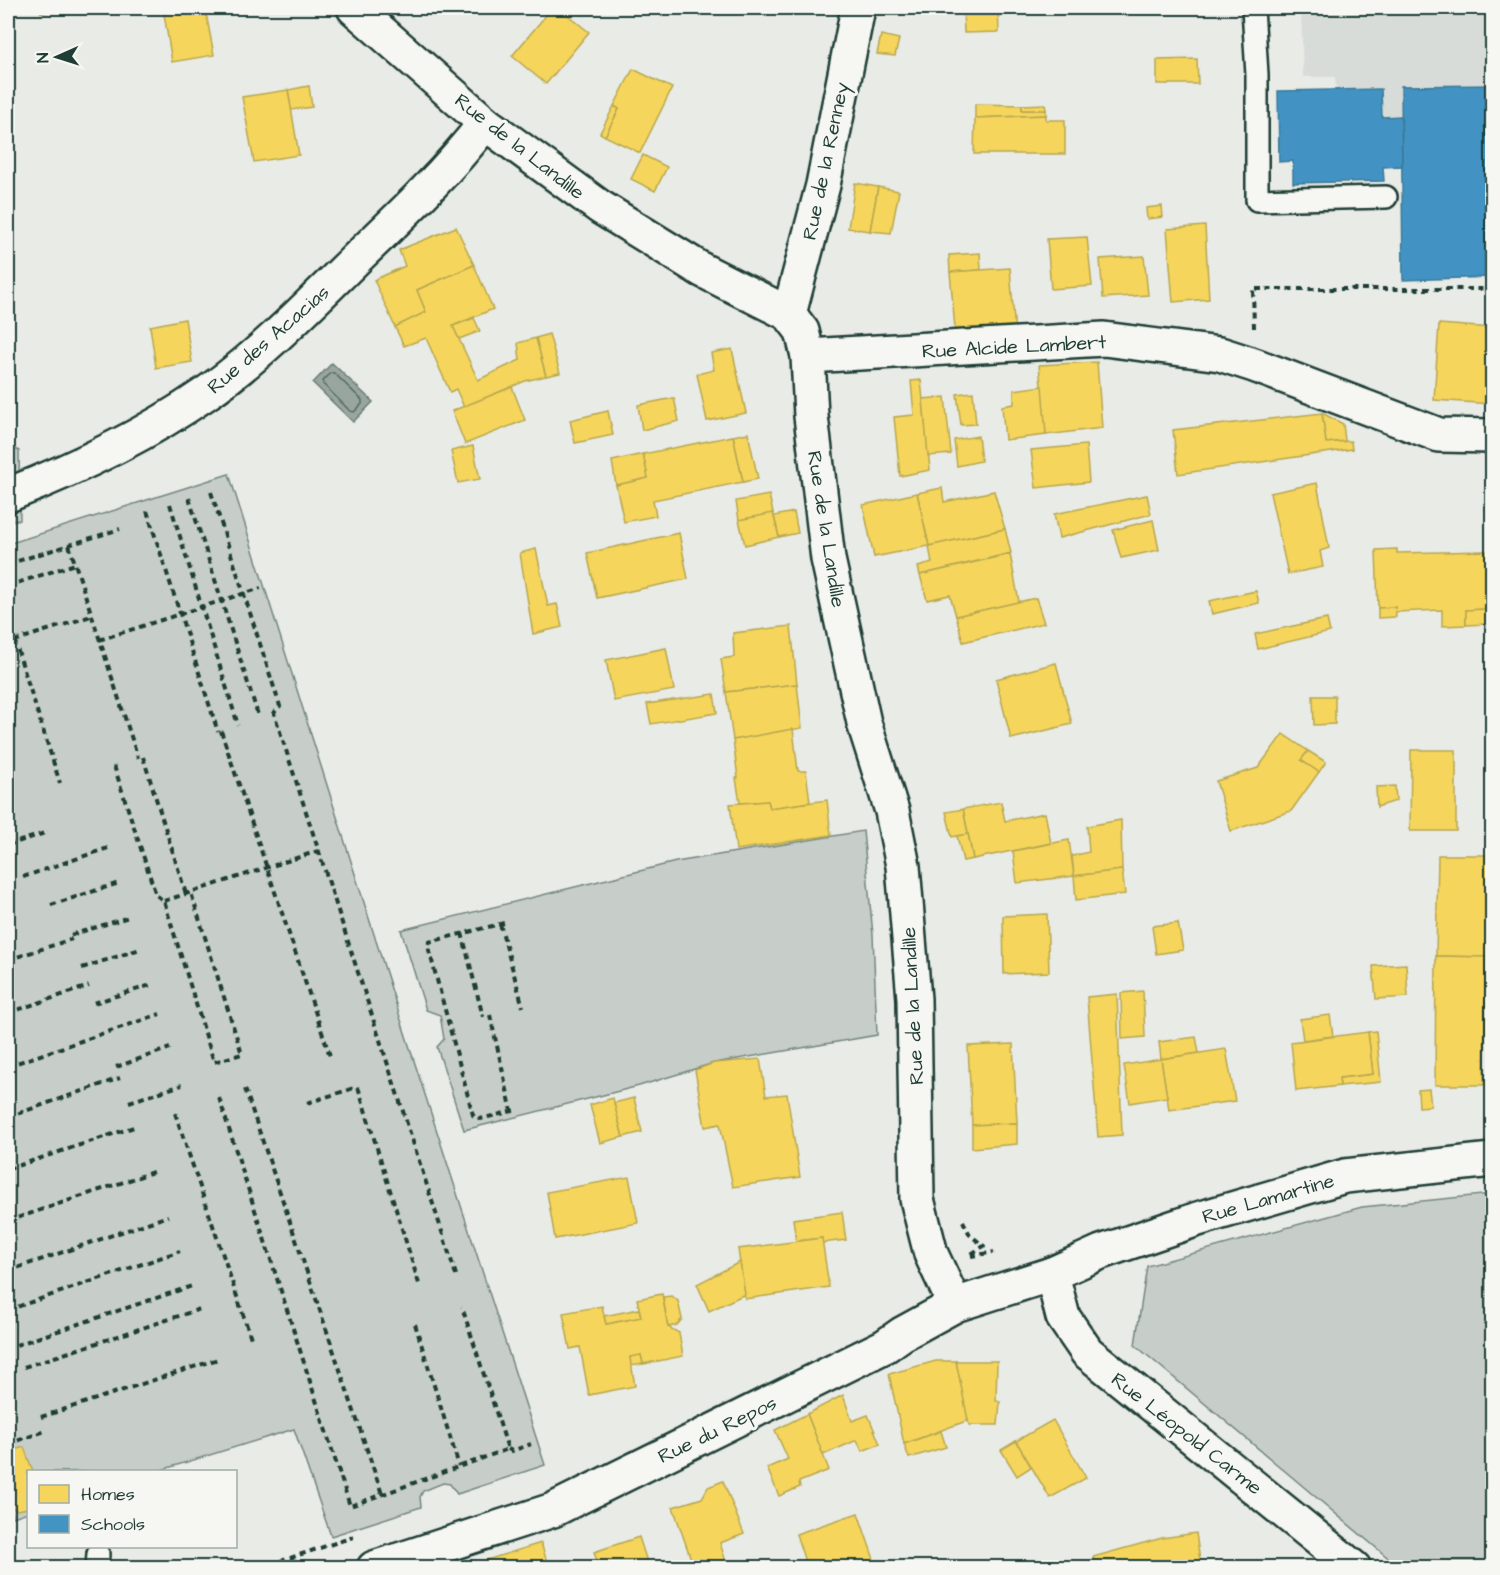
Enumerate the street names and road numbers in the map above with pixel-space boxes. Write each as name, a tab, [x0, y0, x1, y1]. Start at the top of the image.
street label: Rue de la Renney	[796, 80, 857, 243]
street label: Rue de la Landille	[448, 87, 590, 207]
street label: Rue des Acacias	[201, 279, 336, 401]
street label: Rue Alcide Lambert	[921, 328, 1107, 366]
street label: Rue de la Landille	[800, 449, 852, 610]
street label: Rue de la Landille	[895, 926, 931, 1086]
street label: Rue Lamartine	[1199, 1167, 1338, 1231]
street label: Rue Léopold Carme	[1105, 1366, 1268, 1502]
street label: Rue du Repos	[653, 1389, 782, 1471]

